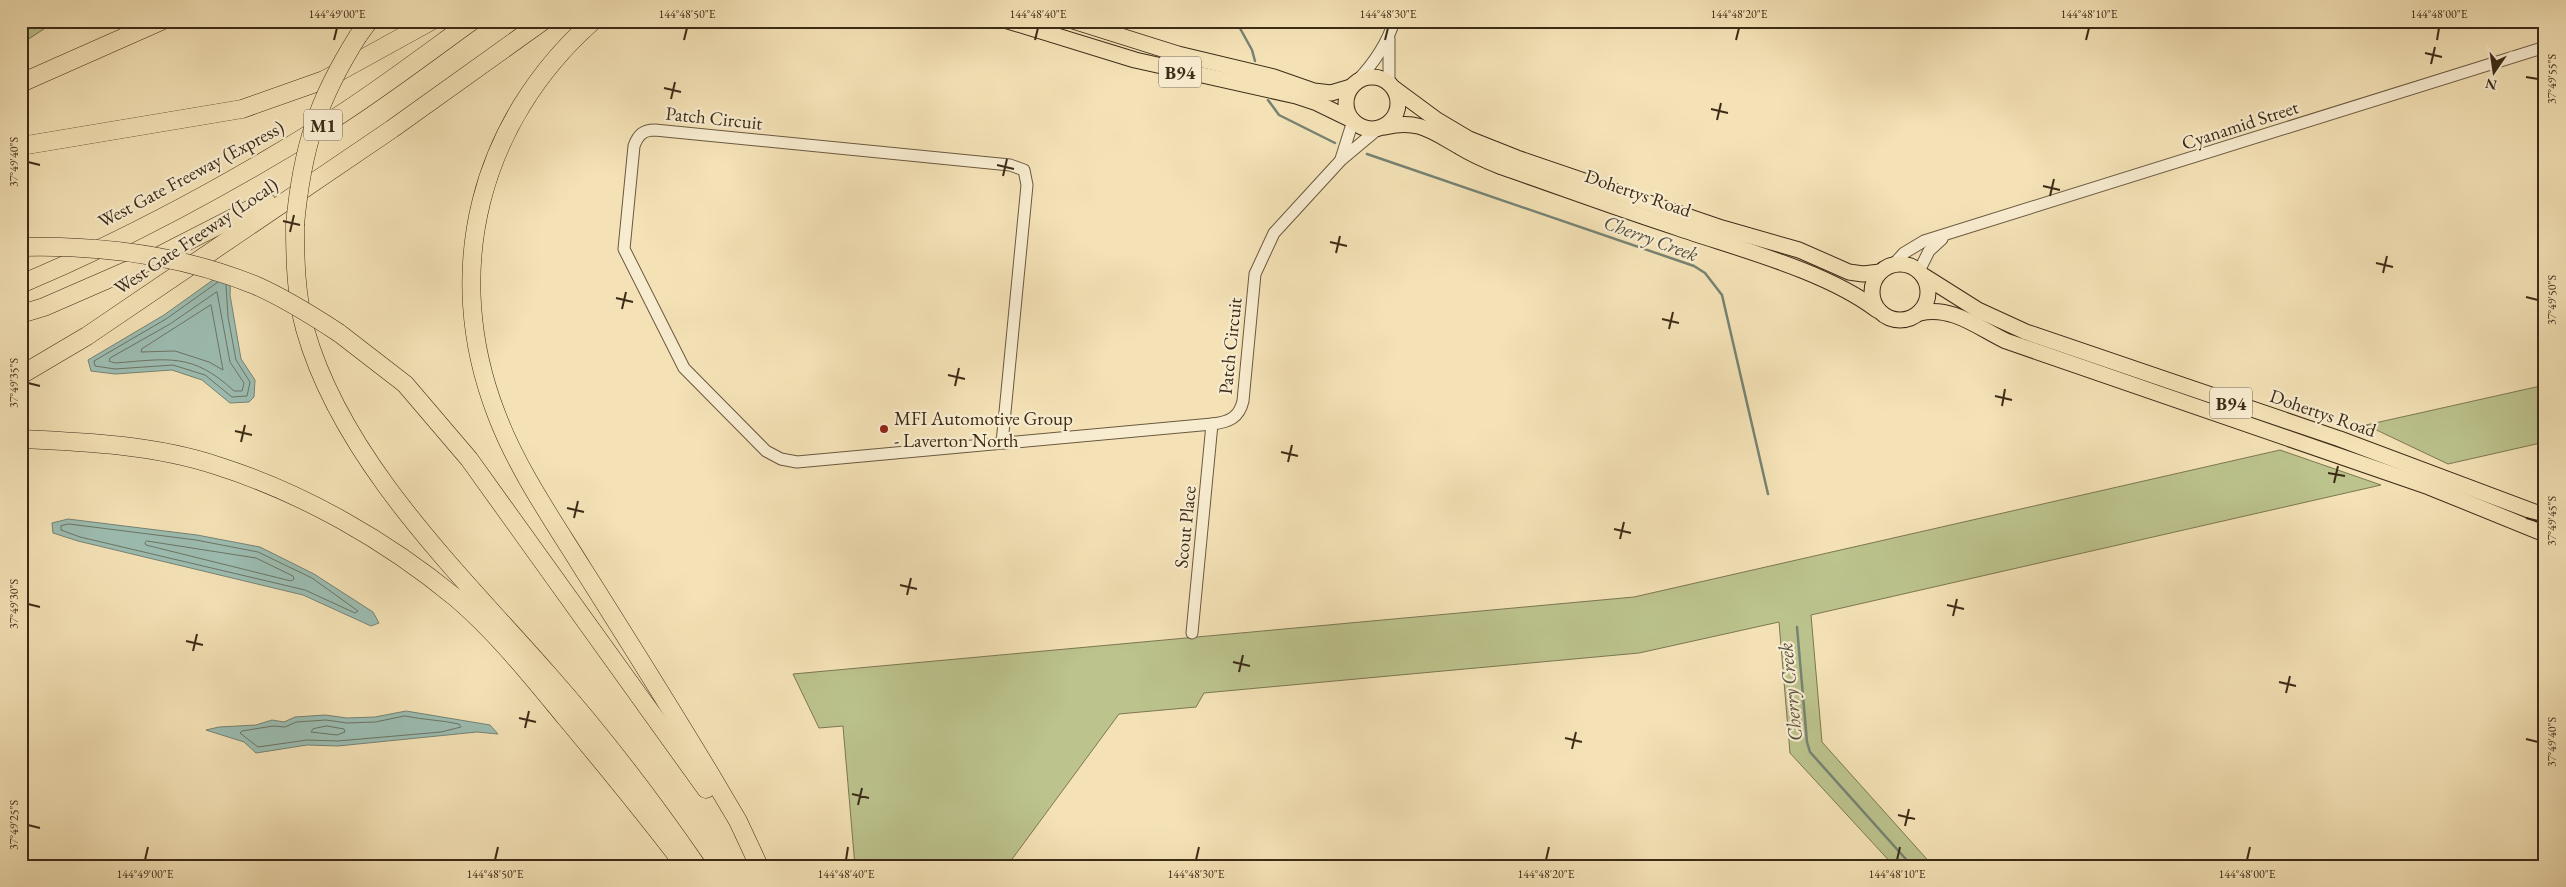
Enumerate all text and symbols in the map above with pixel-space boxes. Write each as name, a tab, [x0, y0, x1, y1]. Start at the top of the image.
text: 144°49'00"E	[309, 6, 366, 22]
text: 144°48'50"E	[659, 6, 716, 22]
text: 144°48'40"E	[1010, 6, 1067, 22]
text: 144°48'30"E	[1360, 6, 1417, 22]
text: 144°48'20"E	[1711, 6, 1768, 22]
text: 144°48'10"E	[2061, 6, 2118, 22]
text: 144°48'00"E	[2411, 6, 2468, 22]
north arrow	[2468, 48, 2518, 98]
text: 37°49'55"S	[2544, 54, 2560, 104]
road number: B94	[1159, 56, 1201, 88]
text: N	[2483, 74, 2499, 95]
street label: Cyanamid Street	[2178, 94, 2302, 156]
street label: Patch Circuit	[664, 100, 764, 136]
road number: M1	[304, 110, 342, 140]
street label: West Gate Freeway (Express)	[94, 114, 288, 234]
text: 37°49'40"S	[6, 137, 22, 187]
street label: Dohertys Road	[1581, 163, 1695, 223]
street label: West Gate Freeway (Local)	[109, 172, 283, 300]
water label: Cherry Creek	[1600, 209, 1702, 267]
text: 37°49'50"S	[2544, 275, 2560, 325]
street label: Patch Circuit	[1212, 296, 1248, 396]
text: 37°49'35"S	[6, 358, 22, 408]
street label: Dohertys Road	[2266, 383, 2380, 443]
road number: B94	[2210, 388, 2252, 418]
place label: MFI Automotive Group - Laverton North	[894, 406, 1073, 453]
marker: MFI Automotive Group - Laverton North	[878, 423, 890, 435]
street label: Scout Place	[1168, 485, 1202, 569]
text: 37°49'45"S	[2544, 496, 2560, 546]
text: 37°49'30"S	[6, 579, 22, 629]
water label: Cherry Creek	[1772, 641, 1808, 743]
text: 37°49'40"S	[2544, 717, 2560, 767]
text: 37°49'25"S	[6, 800, 22, 850]
text: 144°49'00"E	[117, 866, 174, 882]
text: 144°48'50"E	[467, 866, 524, 882]
text: 144°48'40"E	[818, 866, 875, 882]
text: 144°48'30"E	[1168, 866, 1225, 882]
text: 144°48'20"E	[1518, 866, 1575, 882]
text: 144°48'10"E	[1869, 866, 1926, 882]
text: 144°48'00"E	[2219, 866, 2276, 882]

